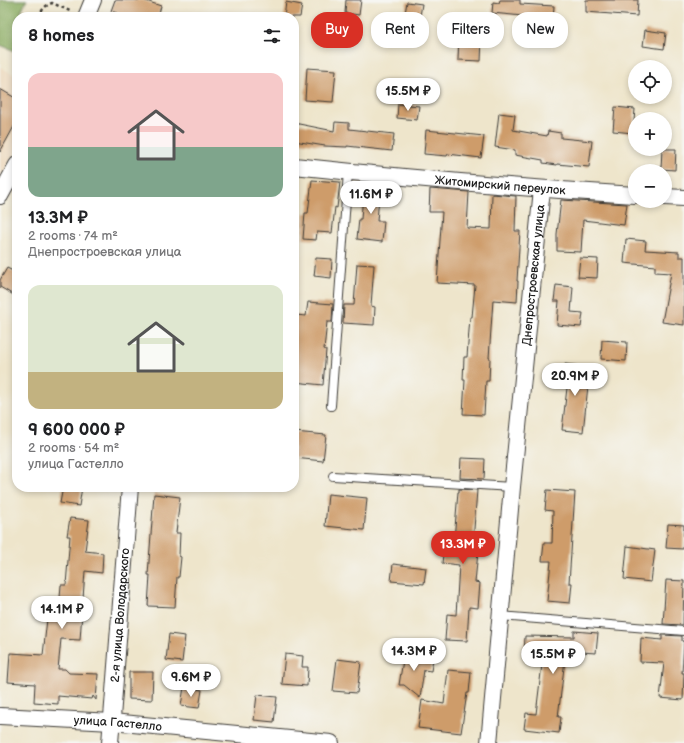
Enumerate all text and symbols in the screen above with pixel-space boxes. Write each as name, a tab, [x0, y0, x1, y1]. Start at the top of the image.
chip: Buy	[311, 12, 363, 48]
chip: Rent	[371, 12, 429, 48]
chip: Filters	[437, 12, 504, 48]
chip: New	[512, 12, 568, 48]
icon: filters	[261, 25, 283, 47]
text: 8 homes	[28, 26, 94, 46]
map controls	[628, 60, 672, 208]
button: locate	[628, 60, 672, 104]
pin: 15.5M ₽	[371, 78, 445, 112]
text: 15.5M ₽	[385, 83, 431, 99]
icon: home	[120, 99, 192, 171]
button: +	[628, 112, 672, 156]
button: −	[628, 164, 672, 208]
street label: Житомирский переулок	[434, 172, 567, 198]
pin: 11.6M ₽	[334, 181, 408, 215]
text: 11.6M ₽	[349, 186, 393, 202]
street label: Днепростроевская улица	[519, 204, 548, 346]
text: 13.3M ₽	[28, 208, 88, 228]
text: 2 rooms · 74 m²	[28, 228, 118, 244]
text: Днепростроевская улица	[28, 244, 182, 260]
icon: home	[120, 311, 192, 383]
pin: 20.9M ₽	[538, 363, 612, 397]
text: 20.9M ₽	[551, 368, 599, 384]
text: 9 600 000 ₽	[28, 420, 125, 440]
text: 2 rooms · 54 m²	[28, 440, 119, 456]
text: улица Гастелло	[28, 456, 124, 472]
pin: 13.3M ₽	[426, 531, 500, 565]
text: 13.3M ₽	[440, 536, 486, 552]
street label: 2-я улица Володарского	[107, 548, 133, 683]
pin: 14.1M ₽	[25, 596, 99, 630]
text: 14.1M ₽	[40, 601, 84, 617]
pin: 14.3M ₽	[377, 638, 451, 672]
pin: 15.5M ₽	[516, 641, 590, 675]
text: 14.3M ₽	[391, 643, 437, 659]
text: 15.5M ₽	[530, 646, 576, 662]
pin: 9.6M ₽	[158, 664, 224, 698]
text: 9.6M ₽	[171, 669, 211, 685]
street label: улица Гастелло	[73, 712, 162, 734]

